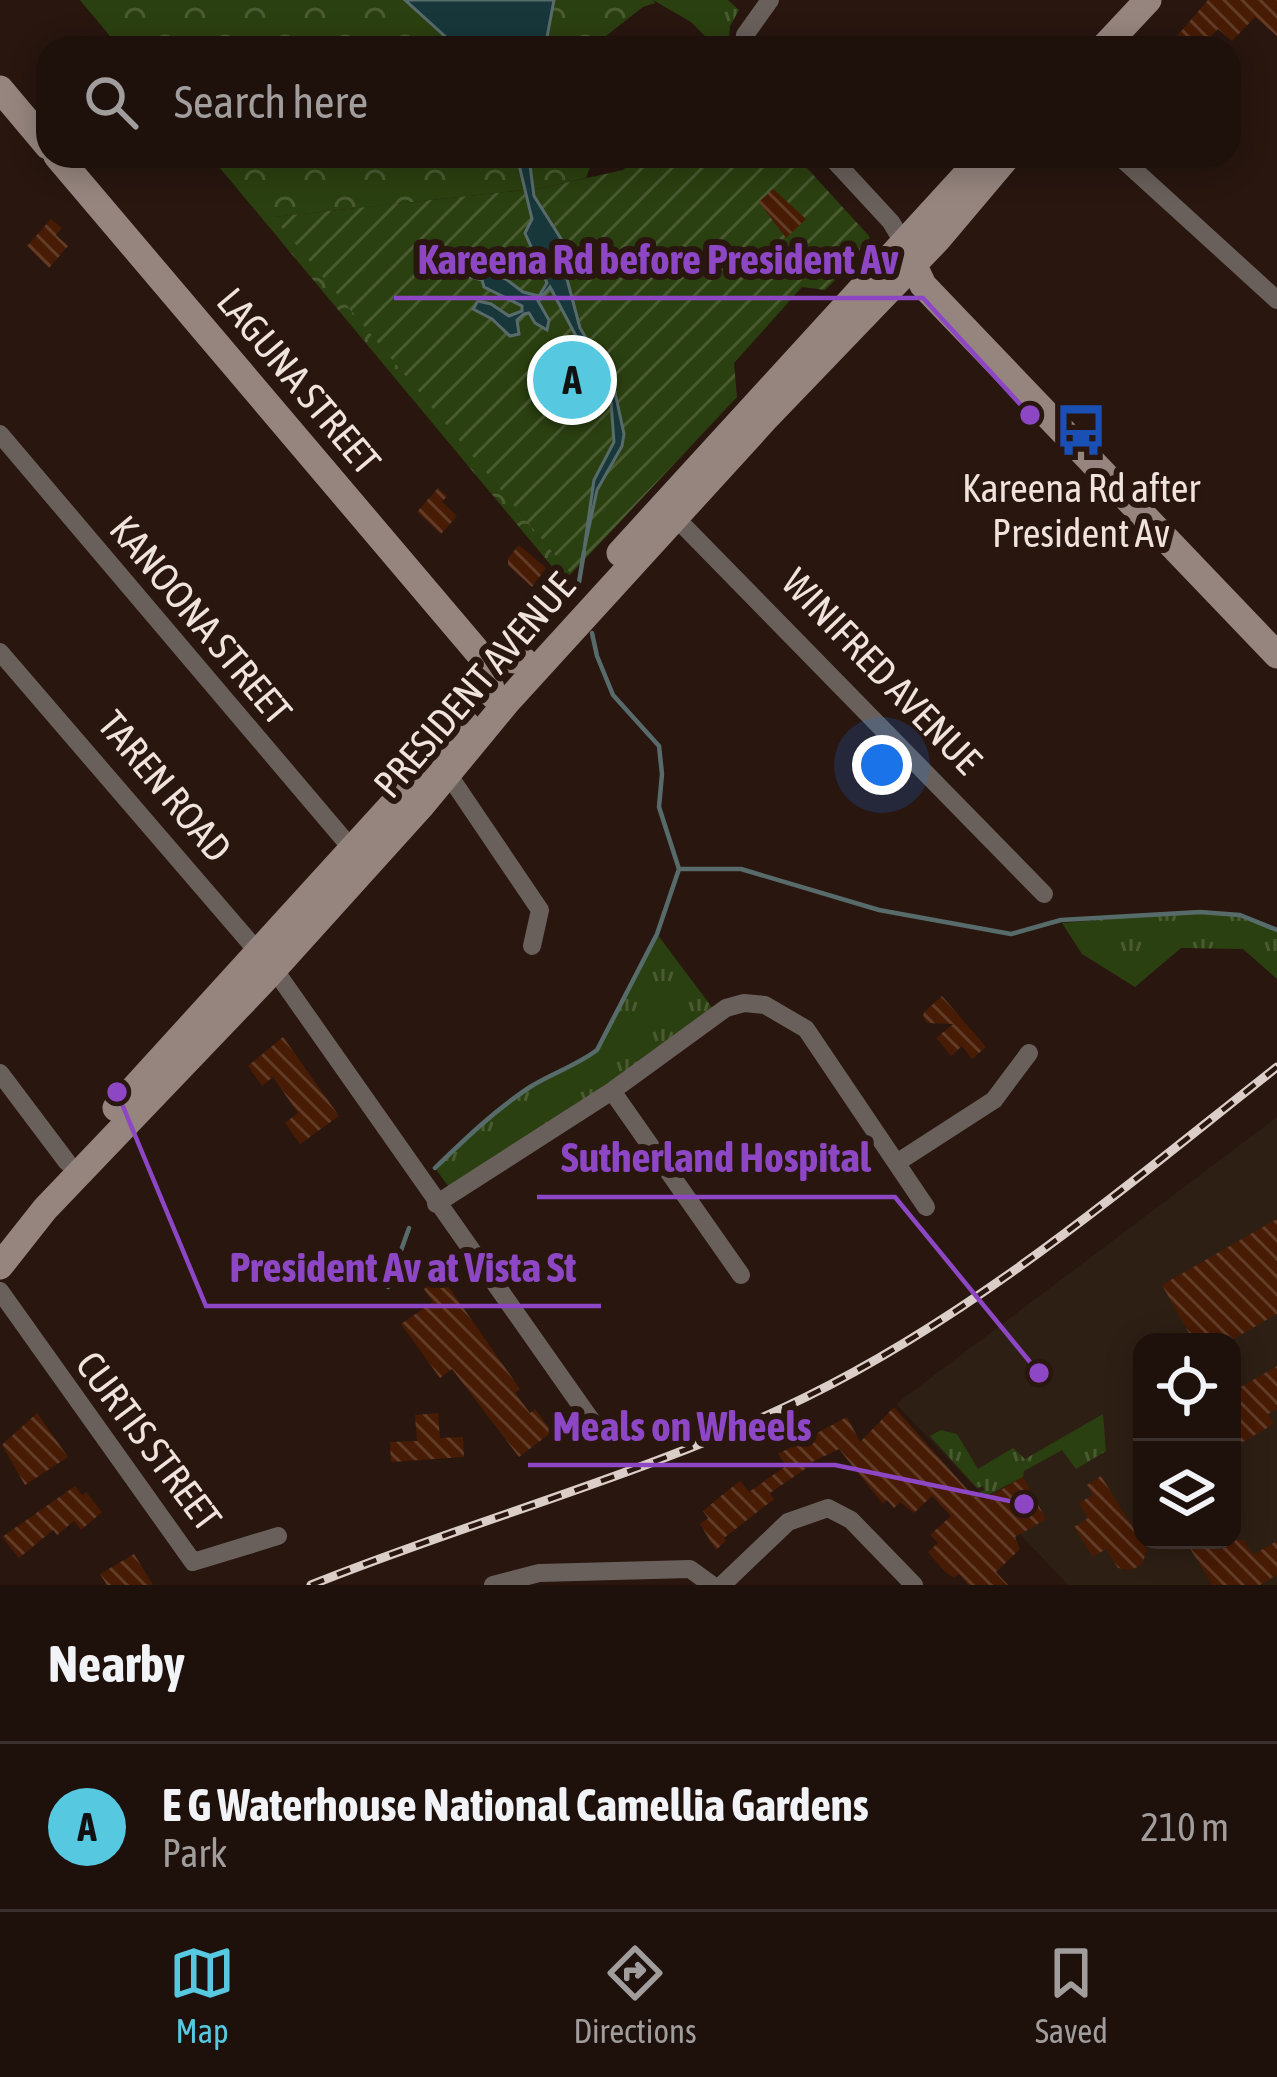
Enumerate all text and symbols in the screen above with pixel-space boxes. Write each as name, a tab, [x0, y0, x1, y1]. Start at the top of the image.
search box	[36, 36, 1241, 168]
icon: search	[78, 69, 144, 135]
text: Search here	[174, 76, 368, 128]
callout: Kareena Rd before President Av	[394, 220, 923, 298]
text: Kareena Rd before President Av	[417, 235, 899, 283]
street label: LAGUNA STREET	[209, 279, 389, 483]
pin: A	[533, 335, 611, 425]
bus stop icon: Kareena Rd after President Av	[1052, 401, 1110, 459]
place label: Kareena Rd after President Av	[962, 466, 1200, 555]
street label: KANOONA STREET	[101, 507, 301, 733]
street label: WINIFRED AVENUE	[773, 560, 991, 783]
street label: PRESIDENT AVENUE	[365, 564, 583, 806]
street label: TAREN ROAD	[90, 702, 240, 870]
your location	[852, 735, 912, 795]
callout: Sutherland Hospital	[537, 1119, 895, 1197]
text: Sutherland Hospital	[561, 1133, 872, 1181]
callout: President Av at Vista St	[206, 1228, 601, 1306]
text: President Av at Vista St	[230, 1243, 576, 1291]
map controls	[1133, 1333, 1241, 1549]
button: locate	[1133, 1333, 1241, 1441]
street label: CURTIS STREET	[68, 1343, 230, 1539]
callout: Meals on Wheels	[528, 1387, 835, 1465]
text: Meals on Wheels	[552, 1402, 812, 1450]
button: layers	[1133, 1441, 1241, 1549]
text: Nearby	[48, 1634, 185, 1693]
text: E G Waterhouse National Camellia Gardens	[162, 1779, 869, 1831]
text: A	[77, 1805, 97, 1849]
text: 210 m	[1141, 1805, 1229, 1849]
text: Park	[162, 1831, 227, 1875]
tab: Map	[169, 1940, 235, 2050]
tab: Directions	[573, 1940, 697, 2050]
tab: Saved	[1035, 1940, 1108, 2050]

